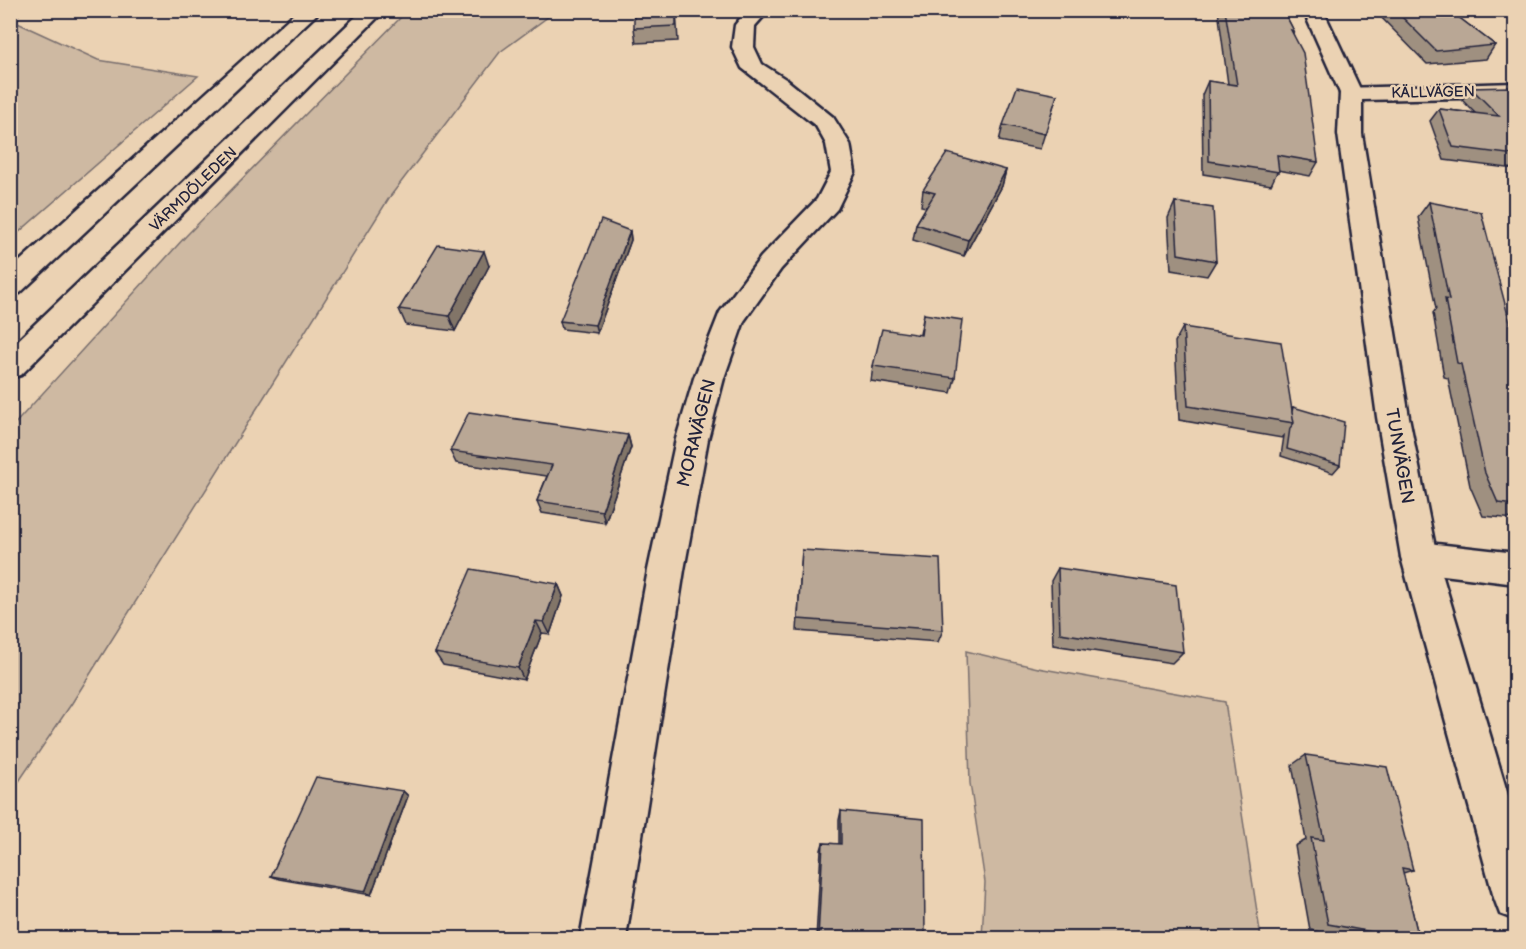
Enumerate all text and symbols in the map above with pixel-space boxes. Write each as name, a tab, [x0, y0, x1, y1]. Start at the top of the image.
street label: KÄLLVÄGEN	[1391, 82, 1475, 103]
street label: VÄRMDÖLEDEN	[146, 143, 241, 236]
street label: MORAVÄGEN	[672, 377, 720, 489]
street label: TUNVÄGEN	[1381, 407, 1419, 505]

